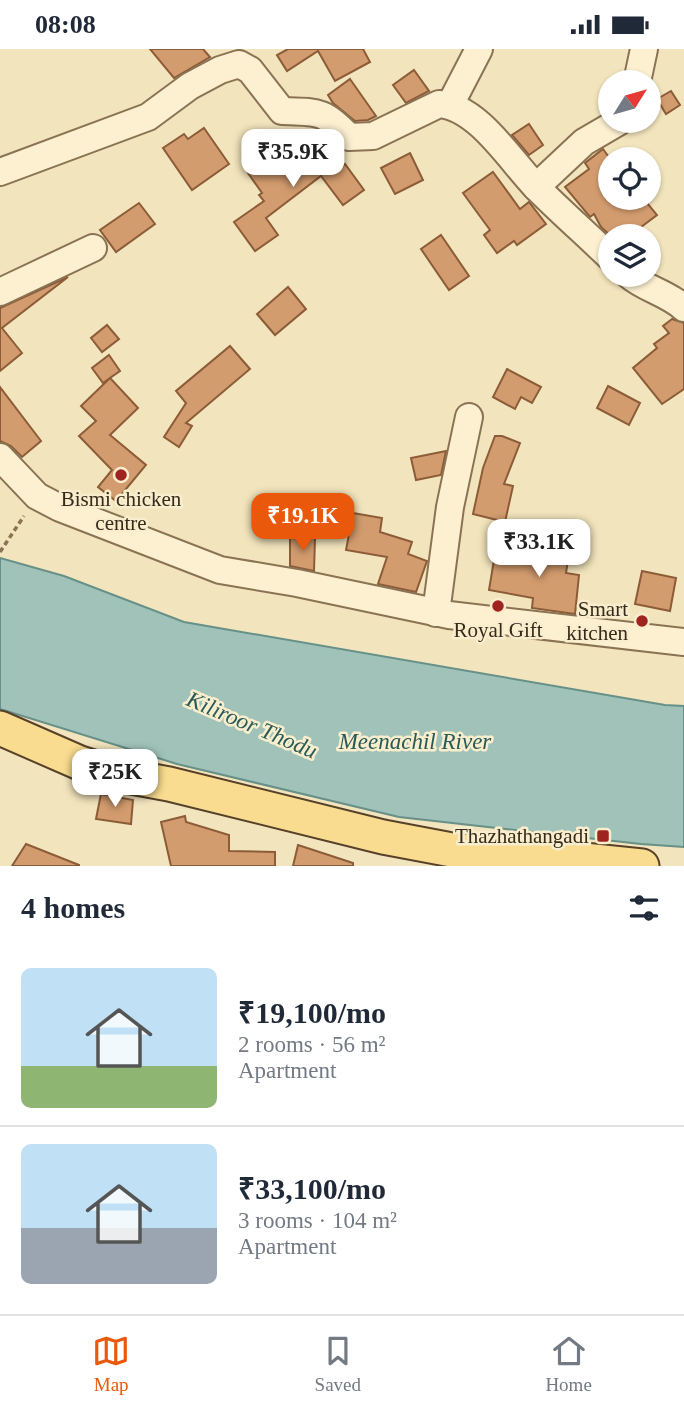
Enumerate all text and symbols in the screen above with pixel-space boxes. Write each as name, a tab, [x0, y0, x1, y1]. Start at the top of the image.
text: 08:08	[35, 10, 96, 39]
north arrow	[598, 70, 662, 133]
map controls	[598, 70, 661, 287]
pin: ₹35.9K	[236, 129, 350, 189]
text: ₹35.9K	[257, 139, 329, 164]
button: locate	[598, 147, 661, 210]
button: layers	[598, 224, 661, 287]
marker: Bismi chicken centre	[113, 467, 129, 483]
place label: Bismi chicken centre	[61, 487, 182, 535]
pin: ₹19.1K	[246, 493, 360, 553]
text: ₹19.1K	[267, 503, 339, 528]
pin: ₹33.1K	[482, 519, 596, 579]
text: ₹33.1K	[503, 529, 575, 554]
place label: Smart kitchen	[566, 597, 628, 645]
marker: Royal Gift	[490, 598, 506, 614]
marker: Smart kitchen	[634, 613, 650, 629]
place label: Royal Gift	[453, 618, 543, 642]
water label: Kiliroor Thodu	[182, 686, 321, 764]
water label: Meenachil River	[338, 729, 492, 754]
pin: ₹25K	[74, 749, 156, 809]
text: ₹25K	[88, 759, 142, 784]
place label: Thazhathangadi	[455, 824, 589, 848]
marker: Thazhathangadi	[595, 828, 611, 844]
icon: filters	[625, 889, 663, 927]
text: 4 homes	[21, 891, 125, 924]
icon: home	[77, 996, 161, 1080]
text: ₹19,100/mo	[238, 996, 386, 1029]
text: 2 rooms · 56 m²	[238, 1032, 385, 1057]
text: Apartment	[238, 1058, 336, 1083]
icon: home	[77, 1172, 161, 1256]
text: ₹33,100/mo	[238, 1172, 386, 1205]
text: 3 rooms · 104 m²	[238, 1208, 397, 1233]
text: Apartment	[238, 1234, 336, 1259]
tab: Map	[92, 1332, 130, 1396]
tab: Saved	[315, 1332, 361, 1396]
tab: Home	[545, 1332, 592, 1396]

